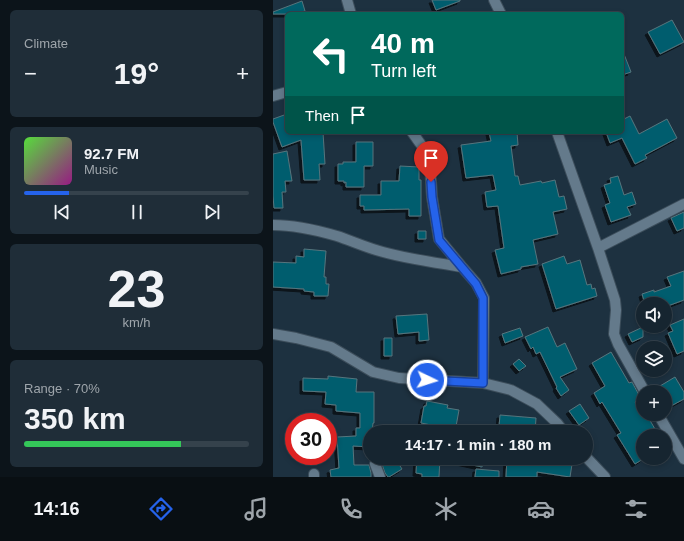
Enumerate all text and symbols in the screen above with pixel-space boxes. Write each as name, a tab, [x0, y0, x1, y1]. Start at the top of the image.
icon: left	[305, 28, 357, 80]
text: 40 m	[371, 28, 435, 59]
text: Climate	[24, 36, 68, 51]
text: 19°	[114, 57, 159, 90]
text: −	[24, 61, 37, 86]
text: +	[236, 61, 249, 86]
text: Turn left	[371, 61, 436, 81]
icon: arrive	[347, 104, 369, 126]
text: Then	[305, 107, 339, 124]
pin	[414, 141, 448, 182]
text: 92.7 FM	[84, 145, 139, 162]
icon: arrive	[420, 147, 442, 169]
text: Music	[84, 162, 118, 177]
icon: previous	[51, 201, 73, 223]
icon: pause	[126, 201, 148, 223]
icon: next	[201, 201, 223, 223]
text: 23	[108, 260, 165, 318]
map controls	[636, 297, 672, 465]
button: sound	[636, 297, 672, 333]
text: km/h	[122, 315, 151, 330]
button: layers	[636, 341, 672, 377]
position arrow	[406, 359, 448, 401]
text: Range · 70%	[24, 381, 100, 396]
button: +	[636, 385, 672, 421]
text: 350 km	[24, 402, 126, 435]
speed limit sign: 30	[285, 413, 337, 465]
button: −	[636, 429, 672, 465]
text: 14:17 · 1 min · 180 m	[405, 436, 551, 453]
icon: directions	[147, 495, 175, 523]
icon: music	[242, 495, 270, 523]
icon: phone	[337, 495, 365, 523]
icon: climate	[432, 495, 460, 523]
icon: car	[527, 495, 555, 523]
icon: filters	[622, 495, 650, 523]
text: 14:16	[34, 499, 80, 519]

